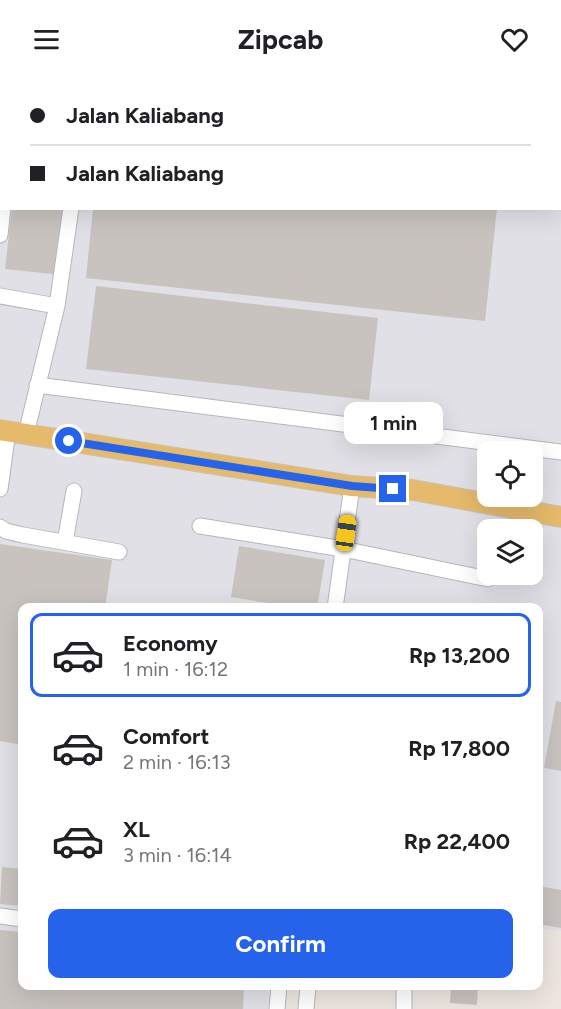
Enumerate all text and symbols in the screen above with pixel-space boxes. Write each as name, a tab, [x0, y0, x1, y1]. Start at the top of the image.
icon: menu	[30, 23, 63, 56]
text: Zipcab	[238, 23, 323, 56]
icon: heart	[498, 23, 531, 56]
text: Jalan Kaliabang	[66, 102, 224, 129]
text: Jalan Kaliabang	[66, 160, 224, 187]
callout: 1 min	[344, 402, 442, 444]
text: 1 min	[370, 411, 417, 435]
route start	[55, 427, 82, 454]
map controls	[477, 441, 543, 585]
button: locate	[477, 441, 543, 507]
route end	[379, 475, 406, 502]
car	[335, 514, 357, 552]
button: layers	[477, 519, 543, 585]
icon: car	[51, 628, 105, 682]
text: Economy	[123, 630, 218, 657]
text: Rp 13,200	[409, 642, 510, 669]
text: 1 min · 16:12	[123, 657, 228, 681]
icon: car	[51, 721, 105, 775]
text: Comfort	[123, 723, 209, 750]
text: Rp 17,800	[408, 735, 510, 762]
text: 2 min · 16:13	[123, 750, 231, 774]
icon: car	[51, 814, 105, 868]
text: XL	[123, 816, 150, 843]
text: Rp 22,400	[404, 828, 510, 855]
text: 3 min · 16:14	[123, 843, 232, 867]
button: Confirm	[48, 909, 513, 978]

